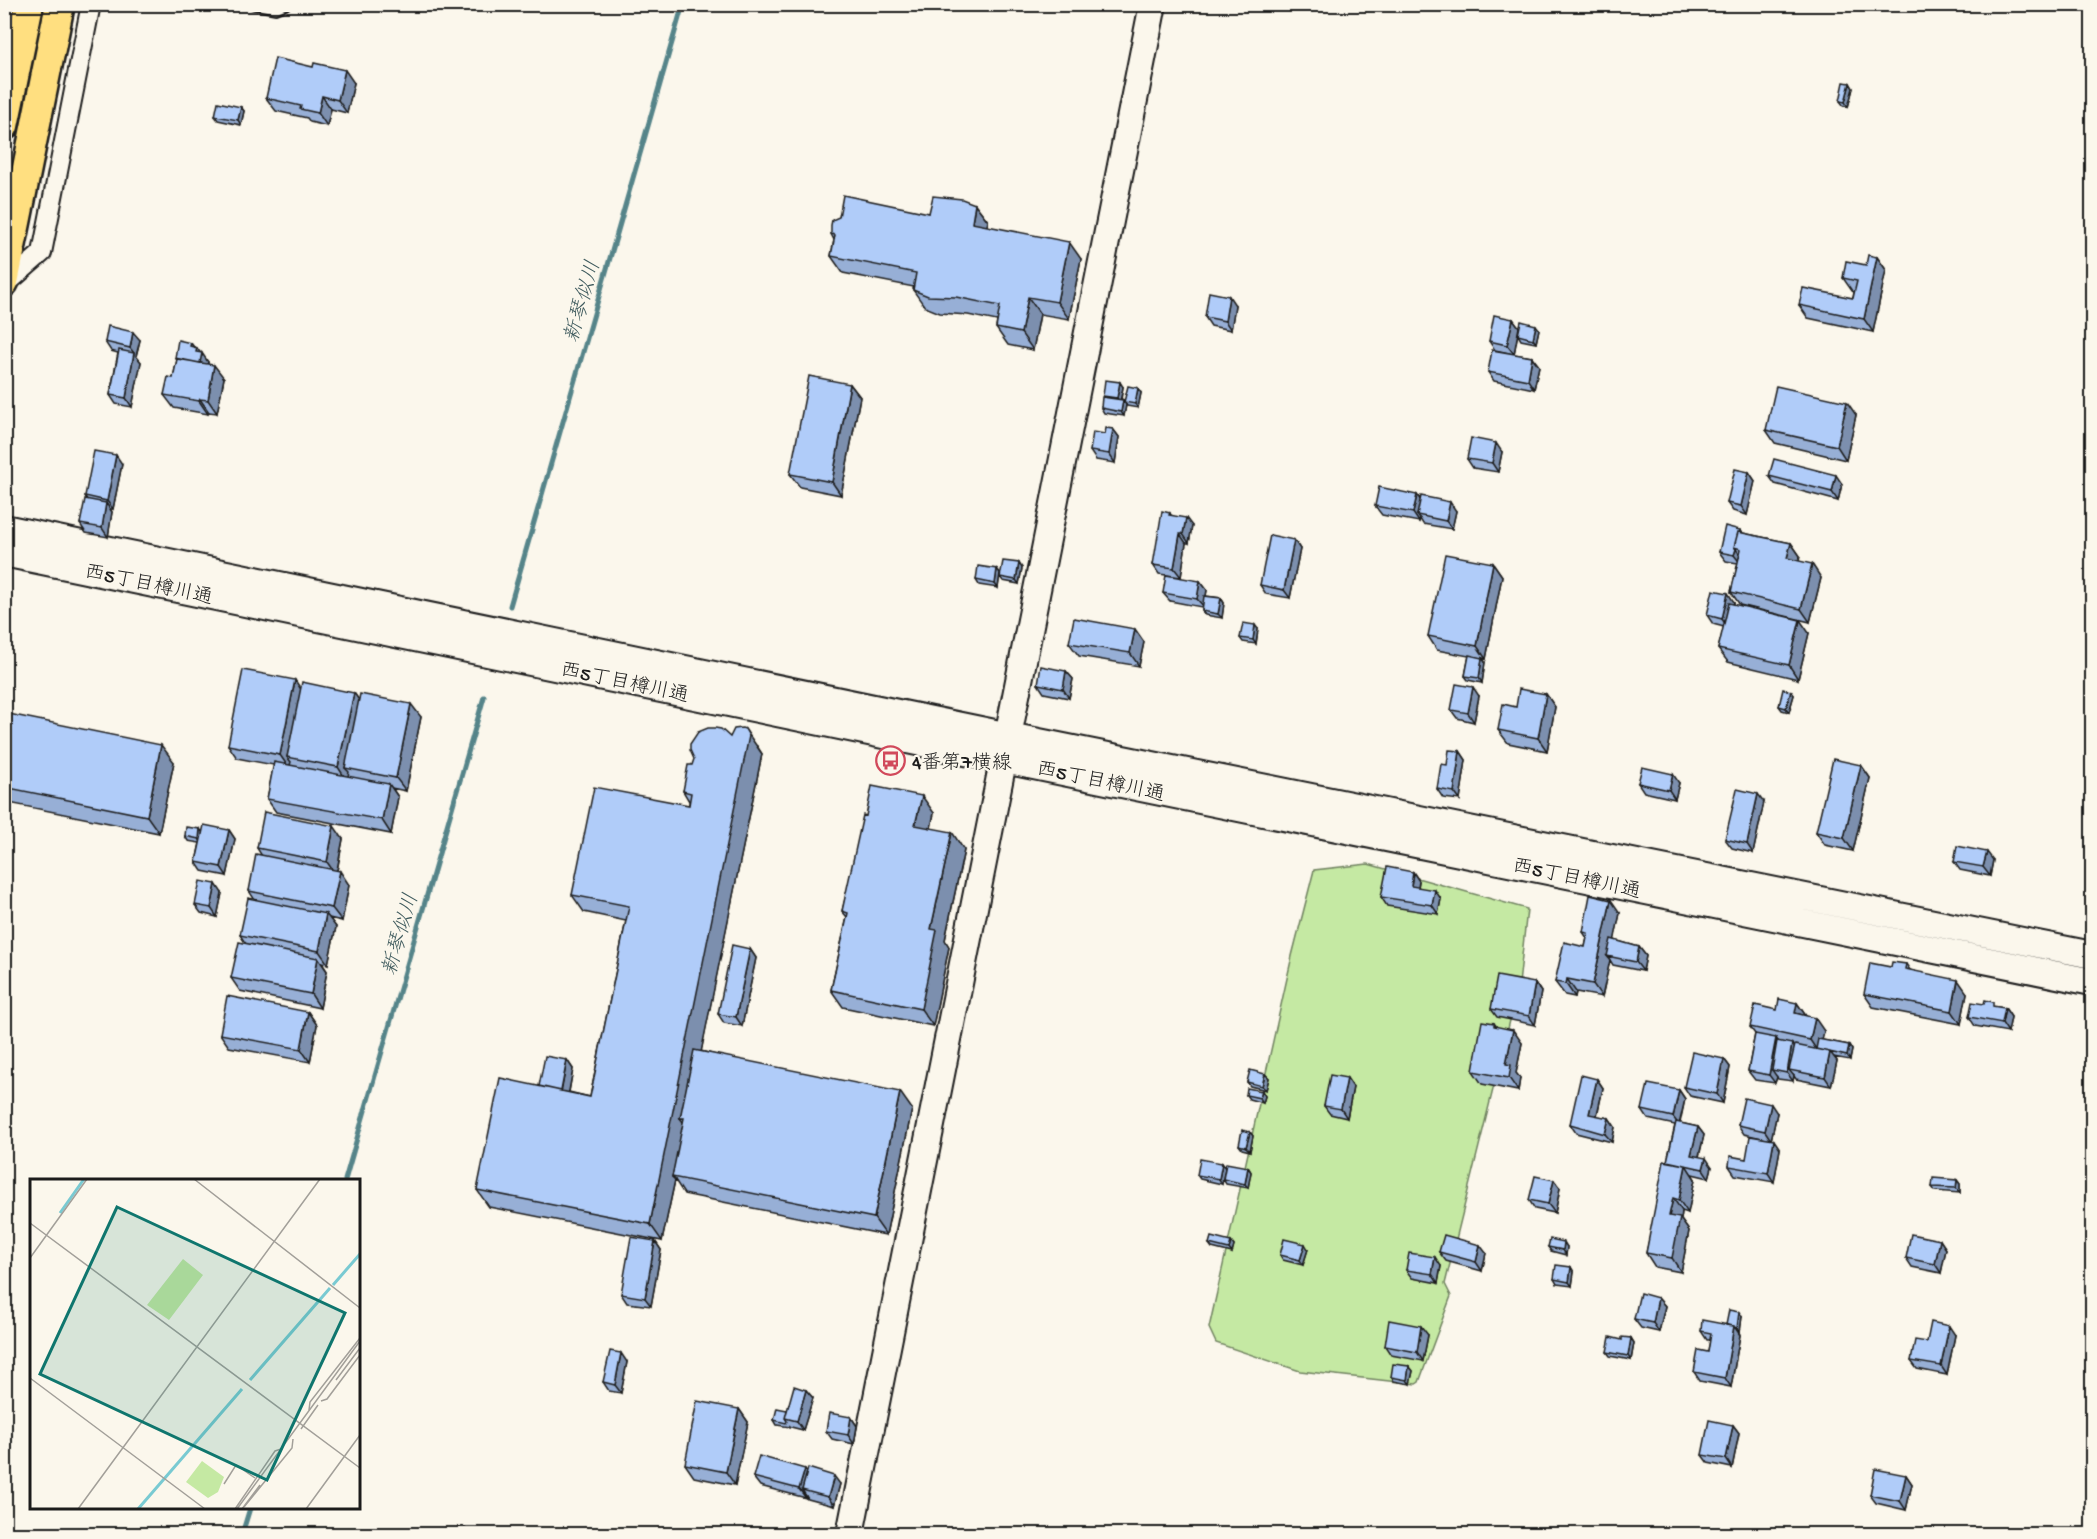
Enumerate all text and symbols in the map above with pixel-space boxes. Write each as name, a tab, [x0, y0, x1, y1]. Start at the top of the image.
water label: 新琴似川	[560, 258, 608, 346]
street label: 西5丁目樽川通	[82, 561, 215, 611]
street label: 西5丁目樽川通	[558, 659, 691, 709]
bus stop icon: 4番第7横線	[875, 745, 907, 777]
place label: 4番第7横線	[912, 752, 1012, 776]
street label: 西5丁目樽川通	[1034, 758, 1167, 808]
street label: 西5丁目樽川通	[1510, 855, 1643, 905]
water label: 新琴似川	[378, 891, 426, 979]
inset map	[30, 1179, 360, 1509]

